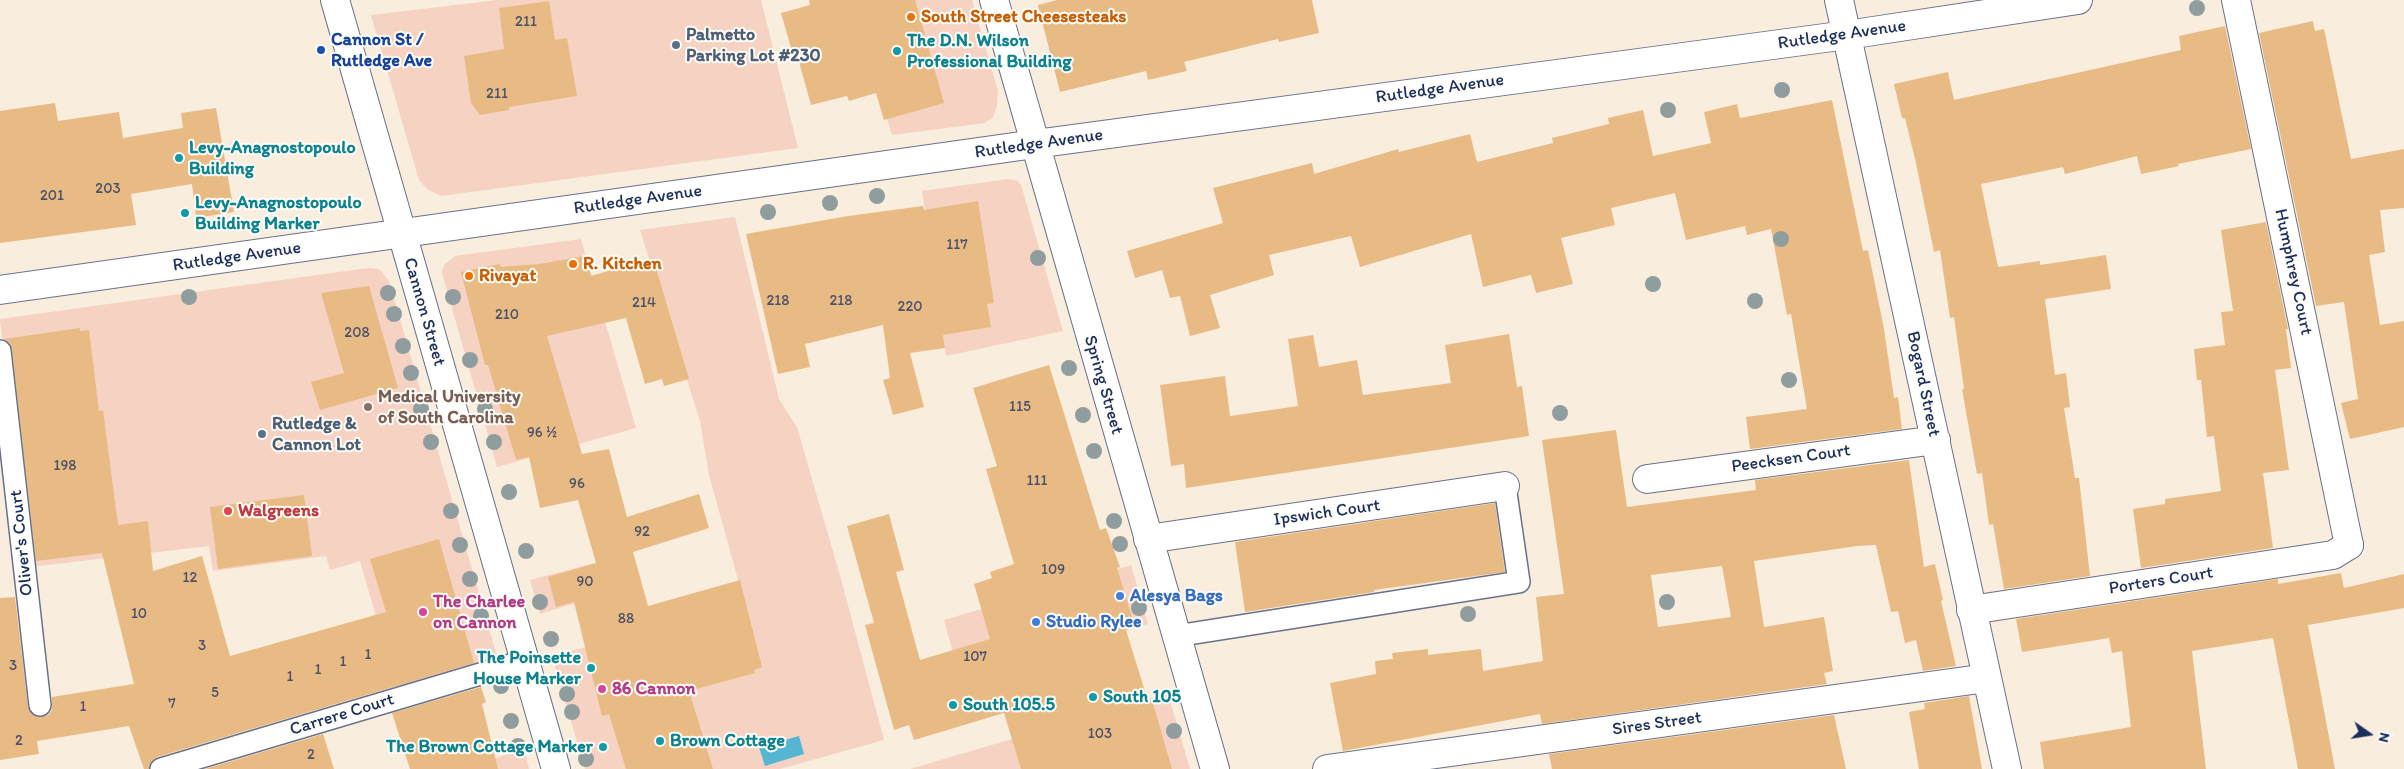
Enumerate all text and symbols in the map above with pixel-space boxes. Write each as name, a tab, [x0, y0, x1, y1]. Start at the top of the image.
place label: South Street Cheesesteaks	[921, 6, 1126, 28]
marker: South Street Cheesesteaks	[905, 11, 917, 23]
house number: 211	[515, 13, 537, 31]
street label: Rutledge Avenue	[1776, 15, 1908, 55]
place label: Palmetto Parking Lot #230	[686, 24, 821, 66]
place label: Cannon St / Rutledge Ave	[331, 29, 432, 72]
place label: The D.N. Wilson Professional Building	[907, 30, 1071, 72]
marker: Palmetto Parking Lot #230	[670, 39, 682, 51]
marker: Cannon St / Rutledge Ave	[315, 44, 327, 56]
marker: The D.N. Wilson Professional Building	[891, 45, 903, 57]
street label: Rutledge Avenue	[1374, 69, 1506, 109]
house number: 211	[486, 85, 508, 103]
street label: Rutledge Avenue	[973, 124, 1105, 164]
place label: Levy-Anagnostopoulo Building	[189, 137, 356, 180]
marker: Levy-Anagnostopoulo Building	[173, 152, 185, 164]
house number: 203	[95, 180, 121, 198]
street label: Rutledge Avenue	[572, 180, 704, 220]
house number: 201	[40, 187, 64, 205]
place label: Levy-Anagnostopoulo Building Marker	[195, 192, 362, 234]
marker: Levy-Anagnostopoulo Building Marker	[179, 207, 191, 219]
street label: Humphrey Court	[2269, 207, 2317, 337]
house number: 117	[946, 236, 968, 254]
street label: Rutledge Avenue	[171, 237, 303, 277]
place label: R. Kitchen	[583, 253, 662, 275]
street label: Cannon Street	[398, 255, 450, 369]
marker: R. Kitchen	[567, 258, 579, 270]
place label: Rivayat	[479, 265, 536, 287]
marker: Rivayat	[463, 270, 475, 282]
house number: 218	[766, 292, 790, 310]
house number: 218	[829, 292, 853, 310]
house number: 214	[632, 294, 656, 312]
house number: 220	[897, 298, 923, 316]
house number: 210	[495, 306, 519, 324]
house number: 208	[344, 324, 370, 342]
street label: Bogard Street	[1901, 329, 1945, 439]
street label: Spring Street	[1079, 333, 1127, 437]
place label: Medical University of South Carolina	[378, 386, 521, 428]
house number: 115	[1009, 398, 1031, 416]
marker: Medical University of South Carolina	[362, 401, 374, 413]
place label: Rutledge & Cannon Lot	[272, 413, 361, 456]
house number: 96 ½	[527, 424, 557, 442]
marker: Rutledge & Cannon Lot	[256, 428, 268, 440]
street label: Peecksen Court	[1730, 440, 1852, 478]
house number: 198	[53, 457, 77, 475]
house number: 111	[1027, 472, 1047, 490]
house number: 96	[569, 475, 585, 493]
street label: Oliver's Court	[6, 489, 38, 597]
street label: Ipswich Court	[1272, 495, 1382, 531]
place label: Walgreens	[238, 500, 319, 522]
marker: Walgreens	[222, 505, 234, 517]
house number: 92	[634, 523, 650, 541]
house number: 109	[1041, 561, 1065, 579]
street label: Porters Court	[2107, 562, 2215, 600]
house number: 12	[183, 569, 197, 587]
house number: 90	[576, 573, 594, 591]
place label: Alesya Bags	[1130, 585, 1223, 607]
marker: Alesya Bags	[1114, 590, 1126, 602]
place label: The Charlee on Cannon	[433, 591, 525, 634]
house number: 10	[131, 605, 147, 623]
marker: The Charlee on Cannon	[417, 606, 429, 618]
house number: 88	[618, 610, 634, 628]
place label: Studio Rylee	[1046, 611, 1142, 633]
marker: Studio Rylee	[1030, 616, 1042, 628]
house number: 3	[198, 637, 206, 655]
house number: 1	[365, 646, 371, 664]
place label: The Poinsette House Marker	[473, 647, 581, 690]
house number: 107	[963, 648, 987, 666]
house number: 1	[340, 653, 346, 671]
house number: 3	[9, 657, 17, 675]
house number: 1	[315, 661, 321, 679]
marker: The Poinsette House Marker	[585, 662, 597, 674]
house number: 1	[287, 668, 293, 686]
place label: 86 Cannon	[612, 678, 696, 700]
marker: 86 Cannon	[596, 683, 608, 695]
house number: 5	[211, 684, 219, 702]
place label: South 105	[1103, 686, 1181, 708]
street label: Carrere Court	[287, 689, 397, 741]
marker: South 105	[1087, 691, 1099, 703]
place label: South 105.5	[963, 694, 1055, 716]
house number: 7	[168, 695, 176, 713]
house number: 1	[80, 698, 86, 716]
marker: South 105.5	[947, 699, 959, 711]
street label: Sires Street	[1611, 707, 1703, 741]
north arrow	[2344, 709, 2394, 759]
house number: 103	[1088, 725, 1112, 743]
place label: Brown Cottage	[670, 730, 785, 752]
text: N	[2375, 731, 2393, 744]
house number: 2	[15, 732, 23, 750]
marker: Brown Cottage	[654, 735, 666, 747]
place label: The Brown Cottage Marker	[386, 736, 593, 758]
marker: The Brown Cottage Marker	[597, 741, 609, 753]
house number: 2	[307, 746, 315, 764]

